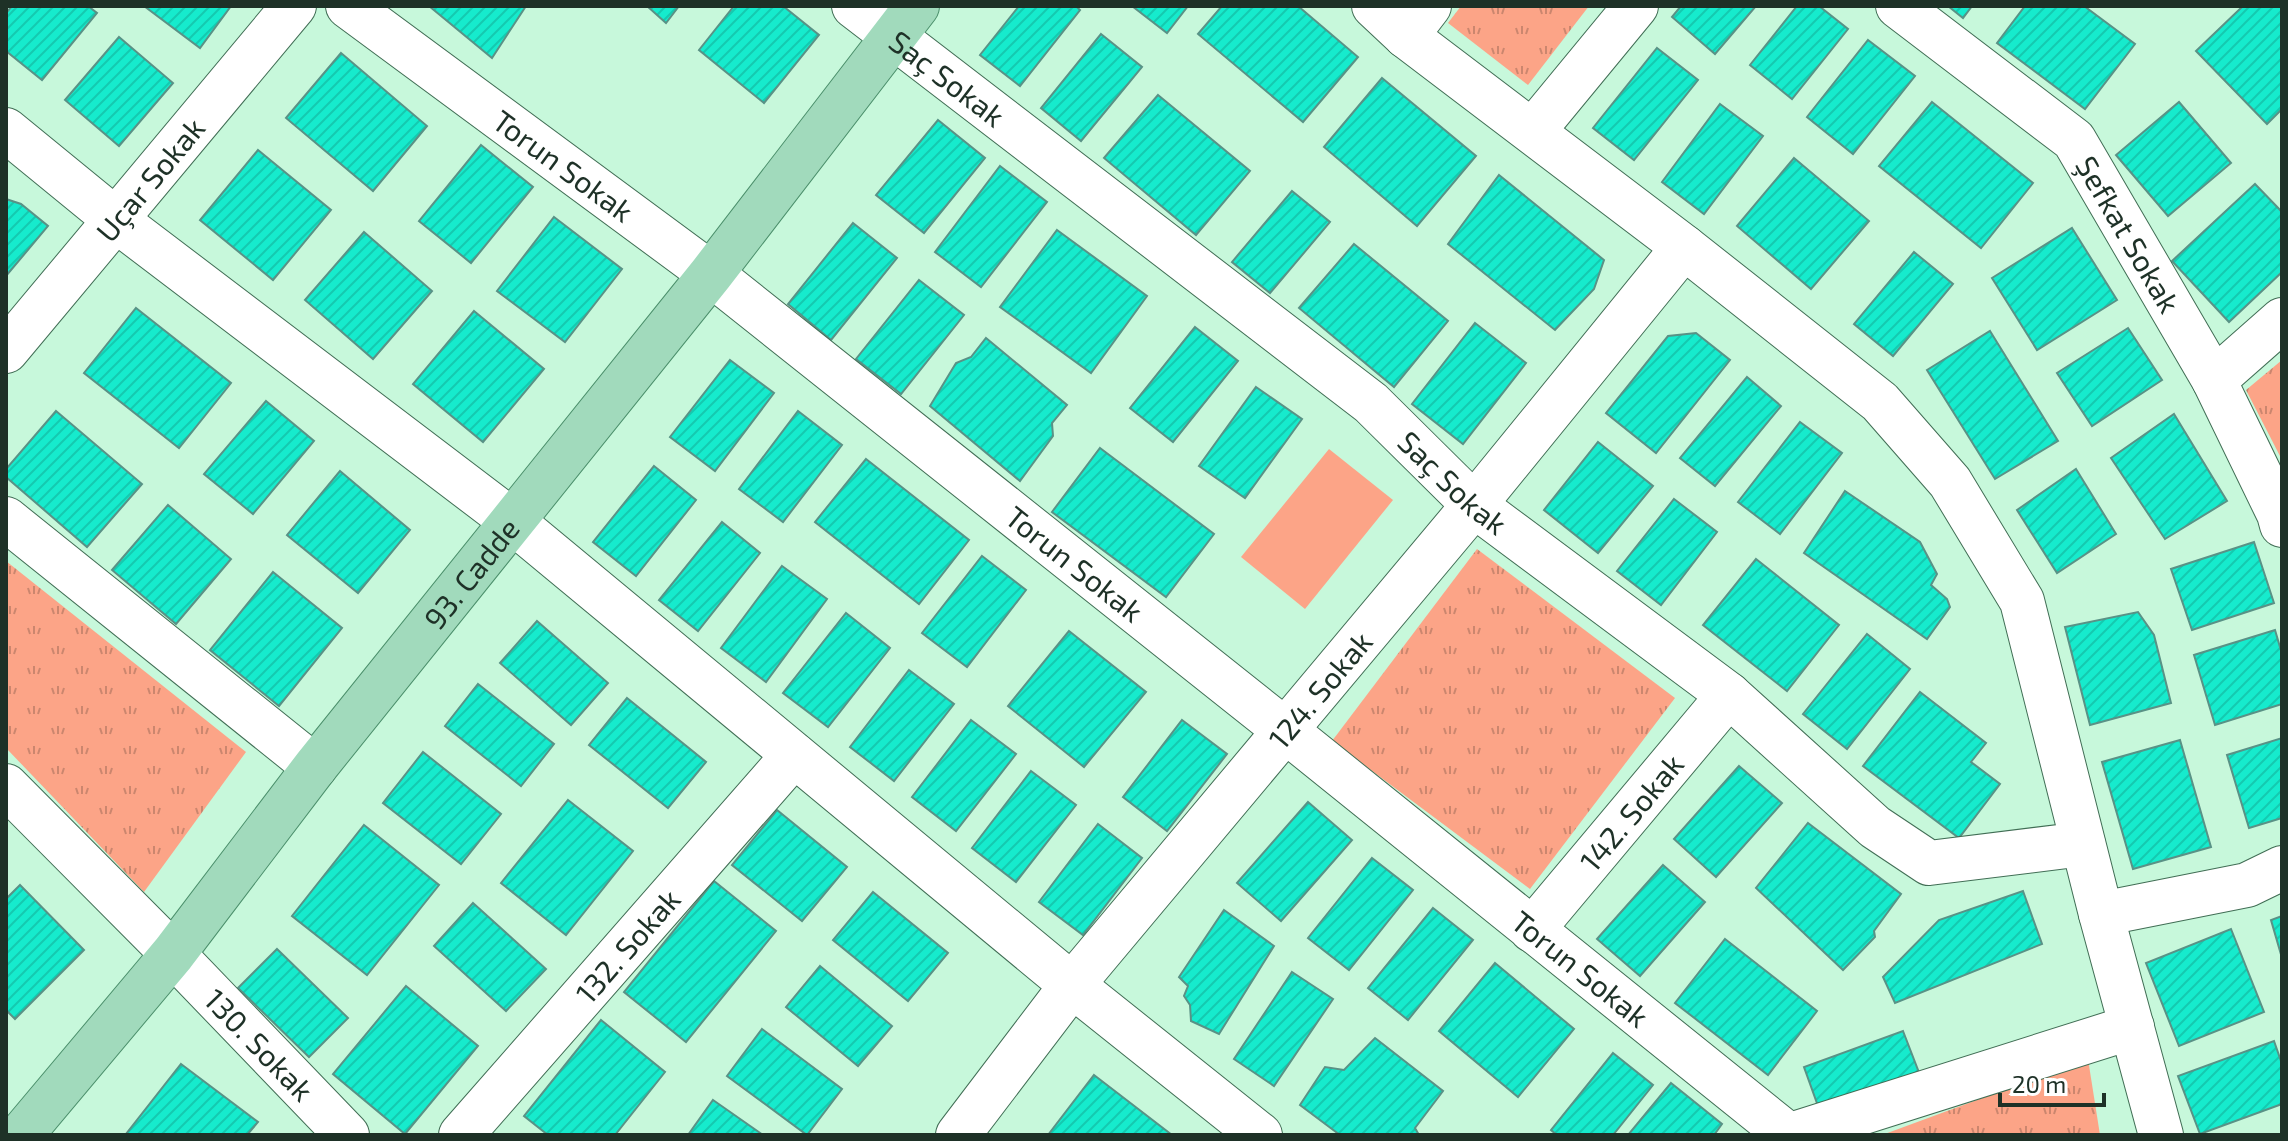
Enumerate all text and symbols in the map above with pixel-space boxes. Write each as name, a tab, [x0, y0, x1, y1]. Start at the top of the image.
street label: Saç Sokak	[883, 22, 1012, 133]
street label: Torun Sokak	[486, 102, 641, 229]
street label: Uçar Sokak	[88, 110, 211, 248]
street label: Şefkat Sokak	[2068, 149, 2189, 319]
street label: Saç Sokak	[1391, 423, 1514, 542]
street label: Torun Sokak	[999, 498, 1151, 629]
street label: 93. Cadde	[416, 510, 526, 636]
street label: 124. Sokak	[1260, 623, 1379, 755]
street label: 142. Sokak	[1572, 746, 1690, 878]
street label: 132. Sokak	[567, 881, 687, 1010]
street label: Torun Sokak	[1505, 902, 1656, 1034]
street label: 130. Sokak	[198, 981, 322, 1108]
scale bar	[2000, 1057, 2104, 1107]
text: 20 m	[2012, 1069, 2066, 1098]

